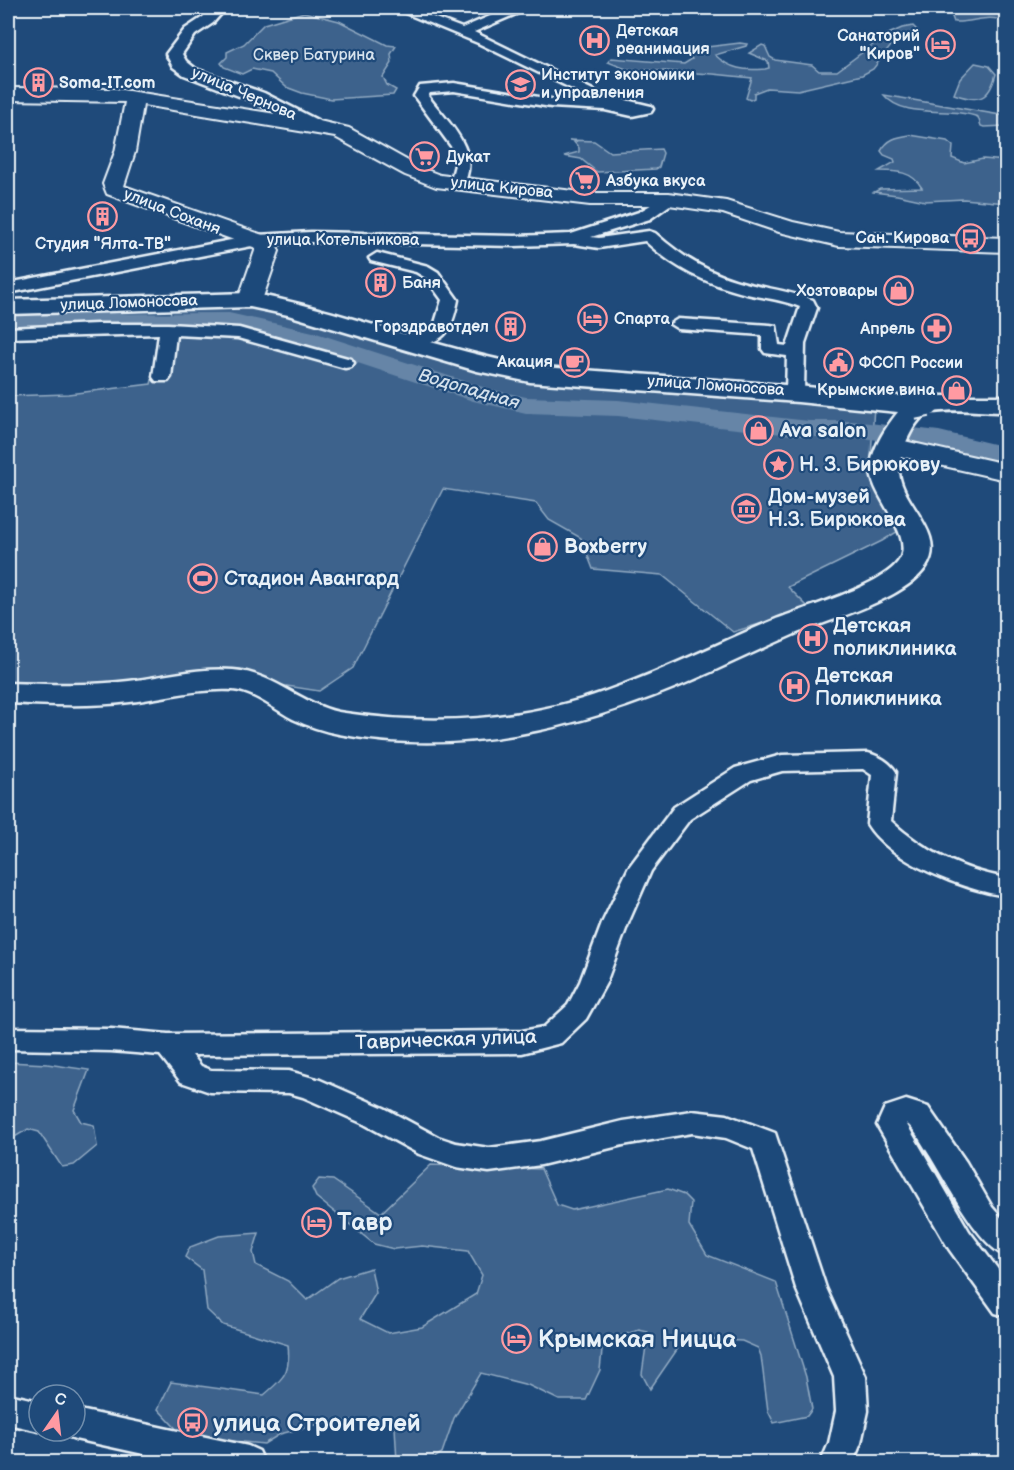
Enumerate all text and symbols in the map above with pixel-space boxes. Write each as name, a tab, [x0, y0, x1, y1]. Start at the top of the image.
place label: Детская реанимация	[616, 22, 710, 59]
hospital icon: Детская реанимация	[579, 24, 611, 56]
place label: Санаторий "Киров"	[837, 27, 920, 64]
hotel icon: Санаторий "Киров"	[925, 29, 957, 61]
park label: Сквер Батурина	[253, 46, 375, 65]
street label: улица Чернова	[189, 63, 300, 125]
place label: Институт экономики и управления	[541, 66, 695, 103]
building icon: Soma-IT.com	[22, 67, 54, 99]
school or university icon: Институт экономики и управления	[504, 68, 536, 100]
place label: Soma-IT.com	[59, 74, 155, 93]
supermarket icon: Дукат	[409, 141, 441, 173]
place label: Дукат	[446, 148, 491, 167]
supermarket icon: Азбука вкуса	[569, 165, 601, 197]
place label: Азбука вкуса	[605, 172, 706, 191]
street label: улица Кирова	[450, 173, 555, 203]
street label: улица Соханя	[121, 185, 223, 239]
building icon: Студия "Ялта-ТВ"	[87, 200, 119, 232]
bus stop icon: Сан. Кирова	[954, 222, 986, 254]
place label: Сан. Кирова	[856, 229, 950, 248]
street label: улица Котельникова	[267, 231, 420, 250]
place label: Студия "Ялта-ТВ"	[35, 235, 171, 254]
building icon: Баня	[365, 267, 397, 299]
place label: Баня	[402, 274, 441, 293]
shop icon: Хозтовары	[883, 275, 915, 307]
place label: Хозтовары	[795, 282, 878, 301]
street label: улица Ломоносова	[60, 291, 199, 315]
hotel icon: Спарта	[577, 303, 609, 335]
place label: Спарта	[614, 310, 670, 329]
building icon: Горздравотдел	[494, 311, 526, 343]
pharmacy icon: Апрель	[920, 313, 952, 345]
place label: Горздравотдел	[374, 318, 489, 337]
place label: Апрель	[859, 320, 916, 339]
cafe icon: Акация	[558, 346, 590, 378]
public building icon: ФССП России	[822, 347, 854, 379]
place label: Акация	[496, 353, 553, 372]
place label: ФССП России	[859, 354, 963, 373]
water label: Водопадная	[416, 365, 522, 413]
street label: улица Ломоносова	[647, 372, 786, 400]
shop icon: Крымские вина	[940, 374, 972, 406]
place label: Крымские вина	[817, 381, 936, 400]
shop icon: Ava salon	[743, 415, 775, 447]
place label: Ava salon	[779, 419, 867, 443]
place icon: Н. З. Бирюкову	[762, 449, 794, 481]
place label: Н. З. Бирюкову	[799, 453, 940, 477]
place label: Дом-музей Н.З. Бирюкова	[768, 485, 906, 532]
museum icon: Дом-музей Н.З. Бирюкова	[731, 493, 763, 525]
shop icon: Boxberry	[527, 531, 559, 563]
place label: Boxberry	[564, 535, 648, 559]
sports icon: Стадион Авангард	[187, 563, 219, 595]
place label: Стадион Авангард	[224, 567, 399, 591]
place label: Детская поликлиника	[833, 614, 957, 661]
hospital icon: Детская поликлиника	[796, 622, 828, 654]
place label: Детская Поликлиника	[815, 664, 942, 711]
hospital icon: Детская Поликлиника	[778, 671, 810, 703]
street label: Таврическая улица	[355, 1025, 537, 1055]
hotel icon: Тавр	[300, 1206, 332, 1238]
place label: Тавр	[337, 1208, 393, 1237]
hotel icon: Крымская Ницца	[501, 1323, 533, 1355]
place label: Крымская Ницца	[538, 1325, 737, 1354]
north arrow	[27, 1383, 87, 1443]
text: С	[53, 1389, 68, 1410]
bus stop icon: улица Строителей	[176, 1407, 208, 1439]
place label: улица Строителей	[213, 1409, 421, 1438]

